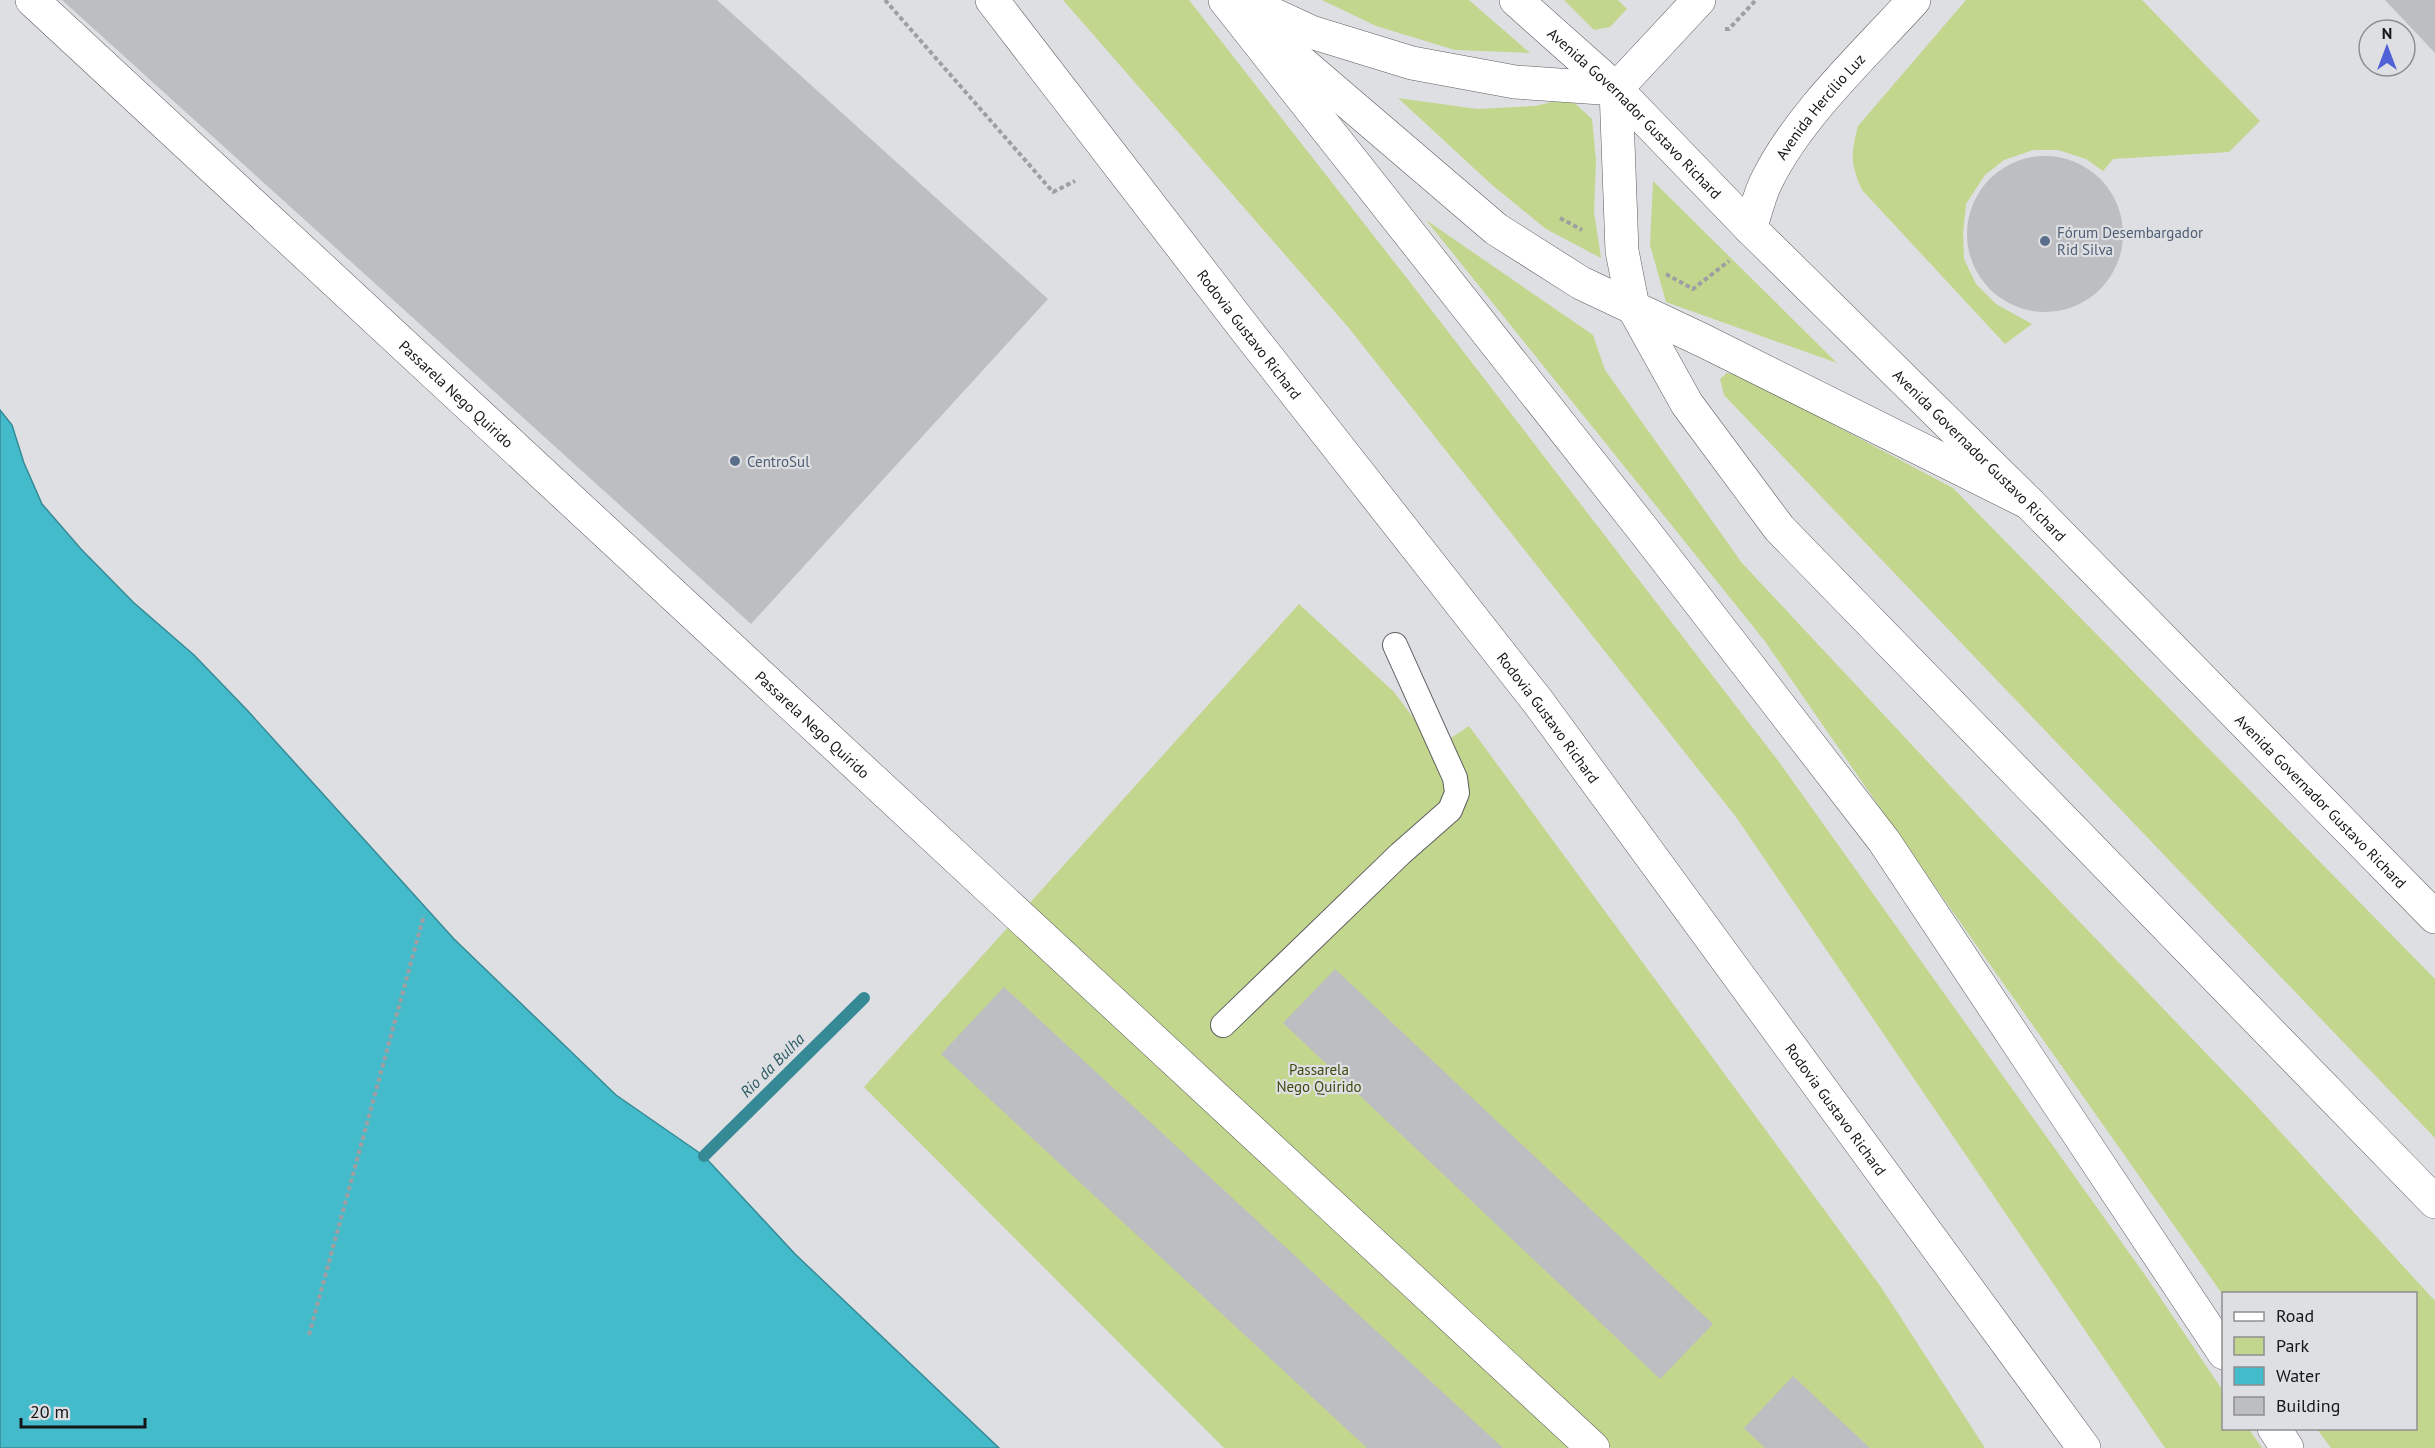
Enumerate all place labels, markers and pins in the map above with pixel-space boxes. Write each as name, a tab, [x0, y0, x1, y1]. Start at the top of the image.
place label: Fórum Desembargador Rid Silva	[2057, 223, 2203, 259]
marker: Fórum Desembargador Rid Silva	[2038, 234, 2052, 248]
place label: CentroSul	[747, 452, 810, 471]
marker: CentroSul	[728, 454, 742, 468]

